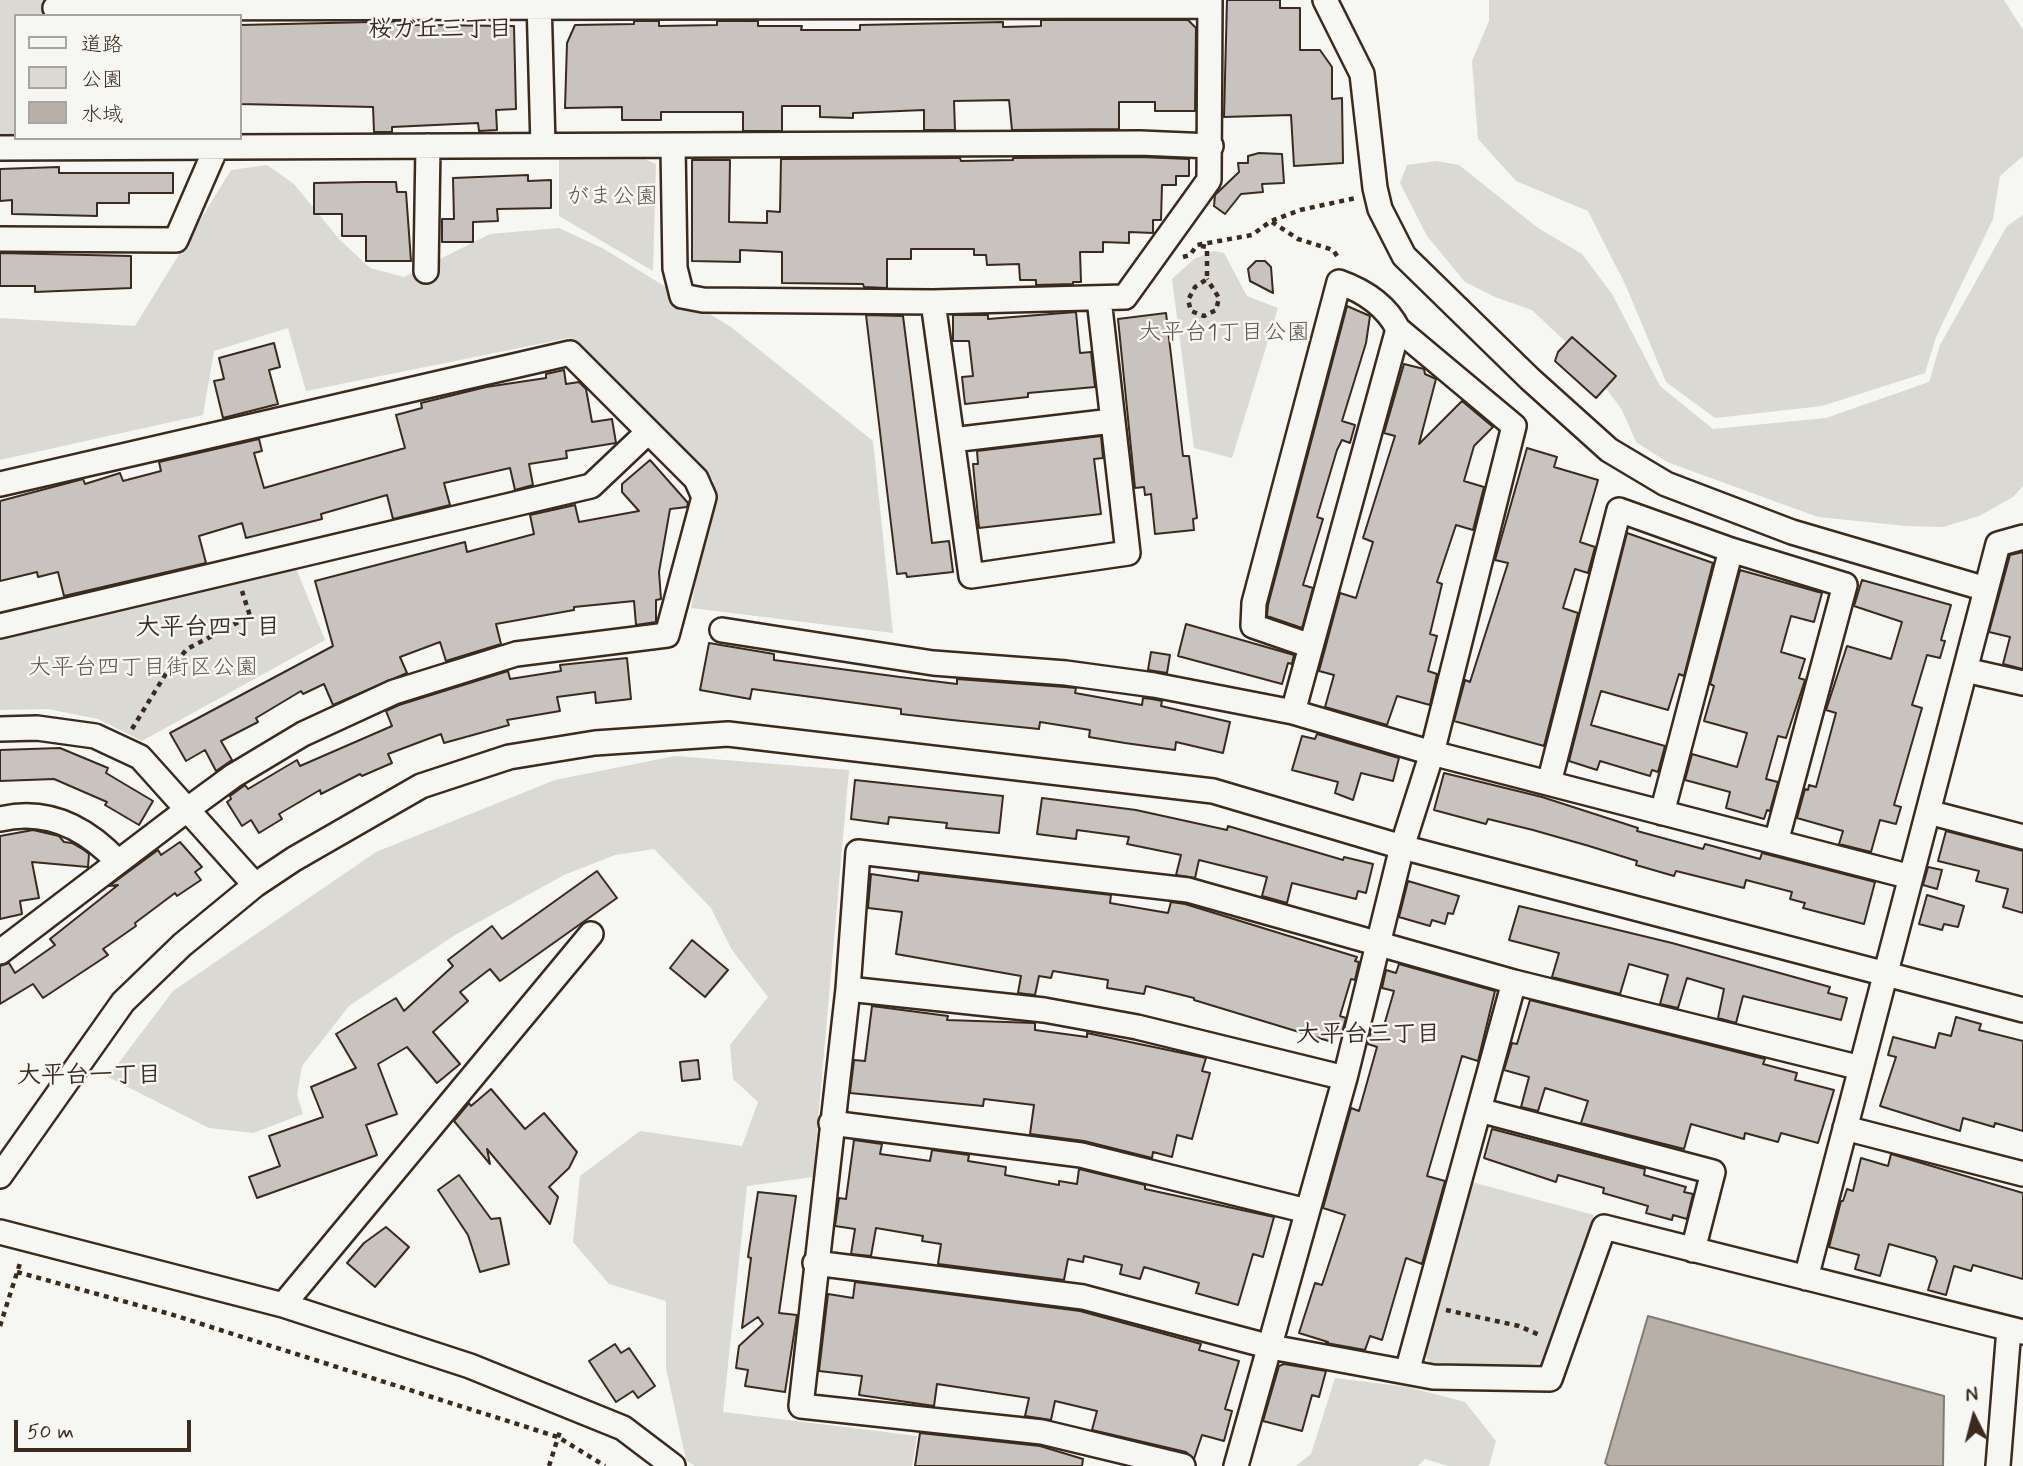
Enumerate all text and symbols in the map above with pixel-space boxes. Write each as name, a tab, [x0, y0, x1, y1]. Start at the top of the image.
legend	[14, 14, 242, 140]
district label: 桜ガ丘三丁目	[368, 17, 512, 45]
text: 道路	[81, 31, 123, 59]
text: 公園	[81, 66, 123, 94]
text: 水域	[81, 101, 123, 129]
park label: がま公園	[566, 184, 658, 212]
park label: 大平台1丁目公園	[1138, 320, 1310, 348]
district label: 大平台四丁目	[136, 615, 280, 643]
park label: 大平台四丁目街区公園	[28, 655, 258, 683]
district label: 大平台三丁目	[1296, 1022, 1440, 1050]
district label: 大平台一丁目	[17, 1063, 161, 1091]
north arrow	[1939, 1382, 2009, 1452]
text: N	[1964, 1383, 1979, 1409]
scale bar	[18, 1406, 194, 1450]
text: 50 m	[27, 1418, 74, 1446]

